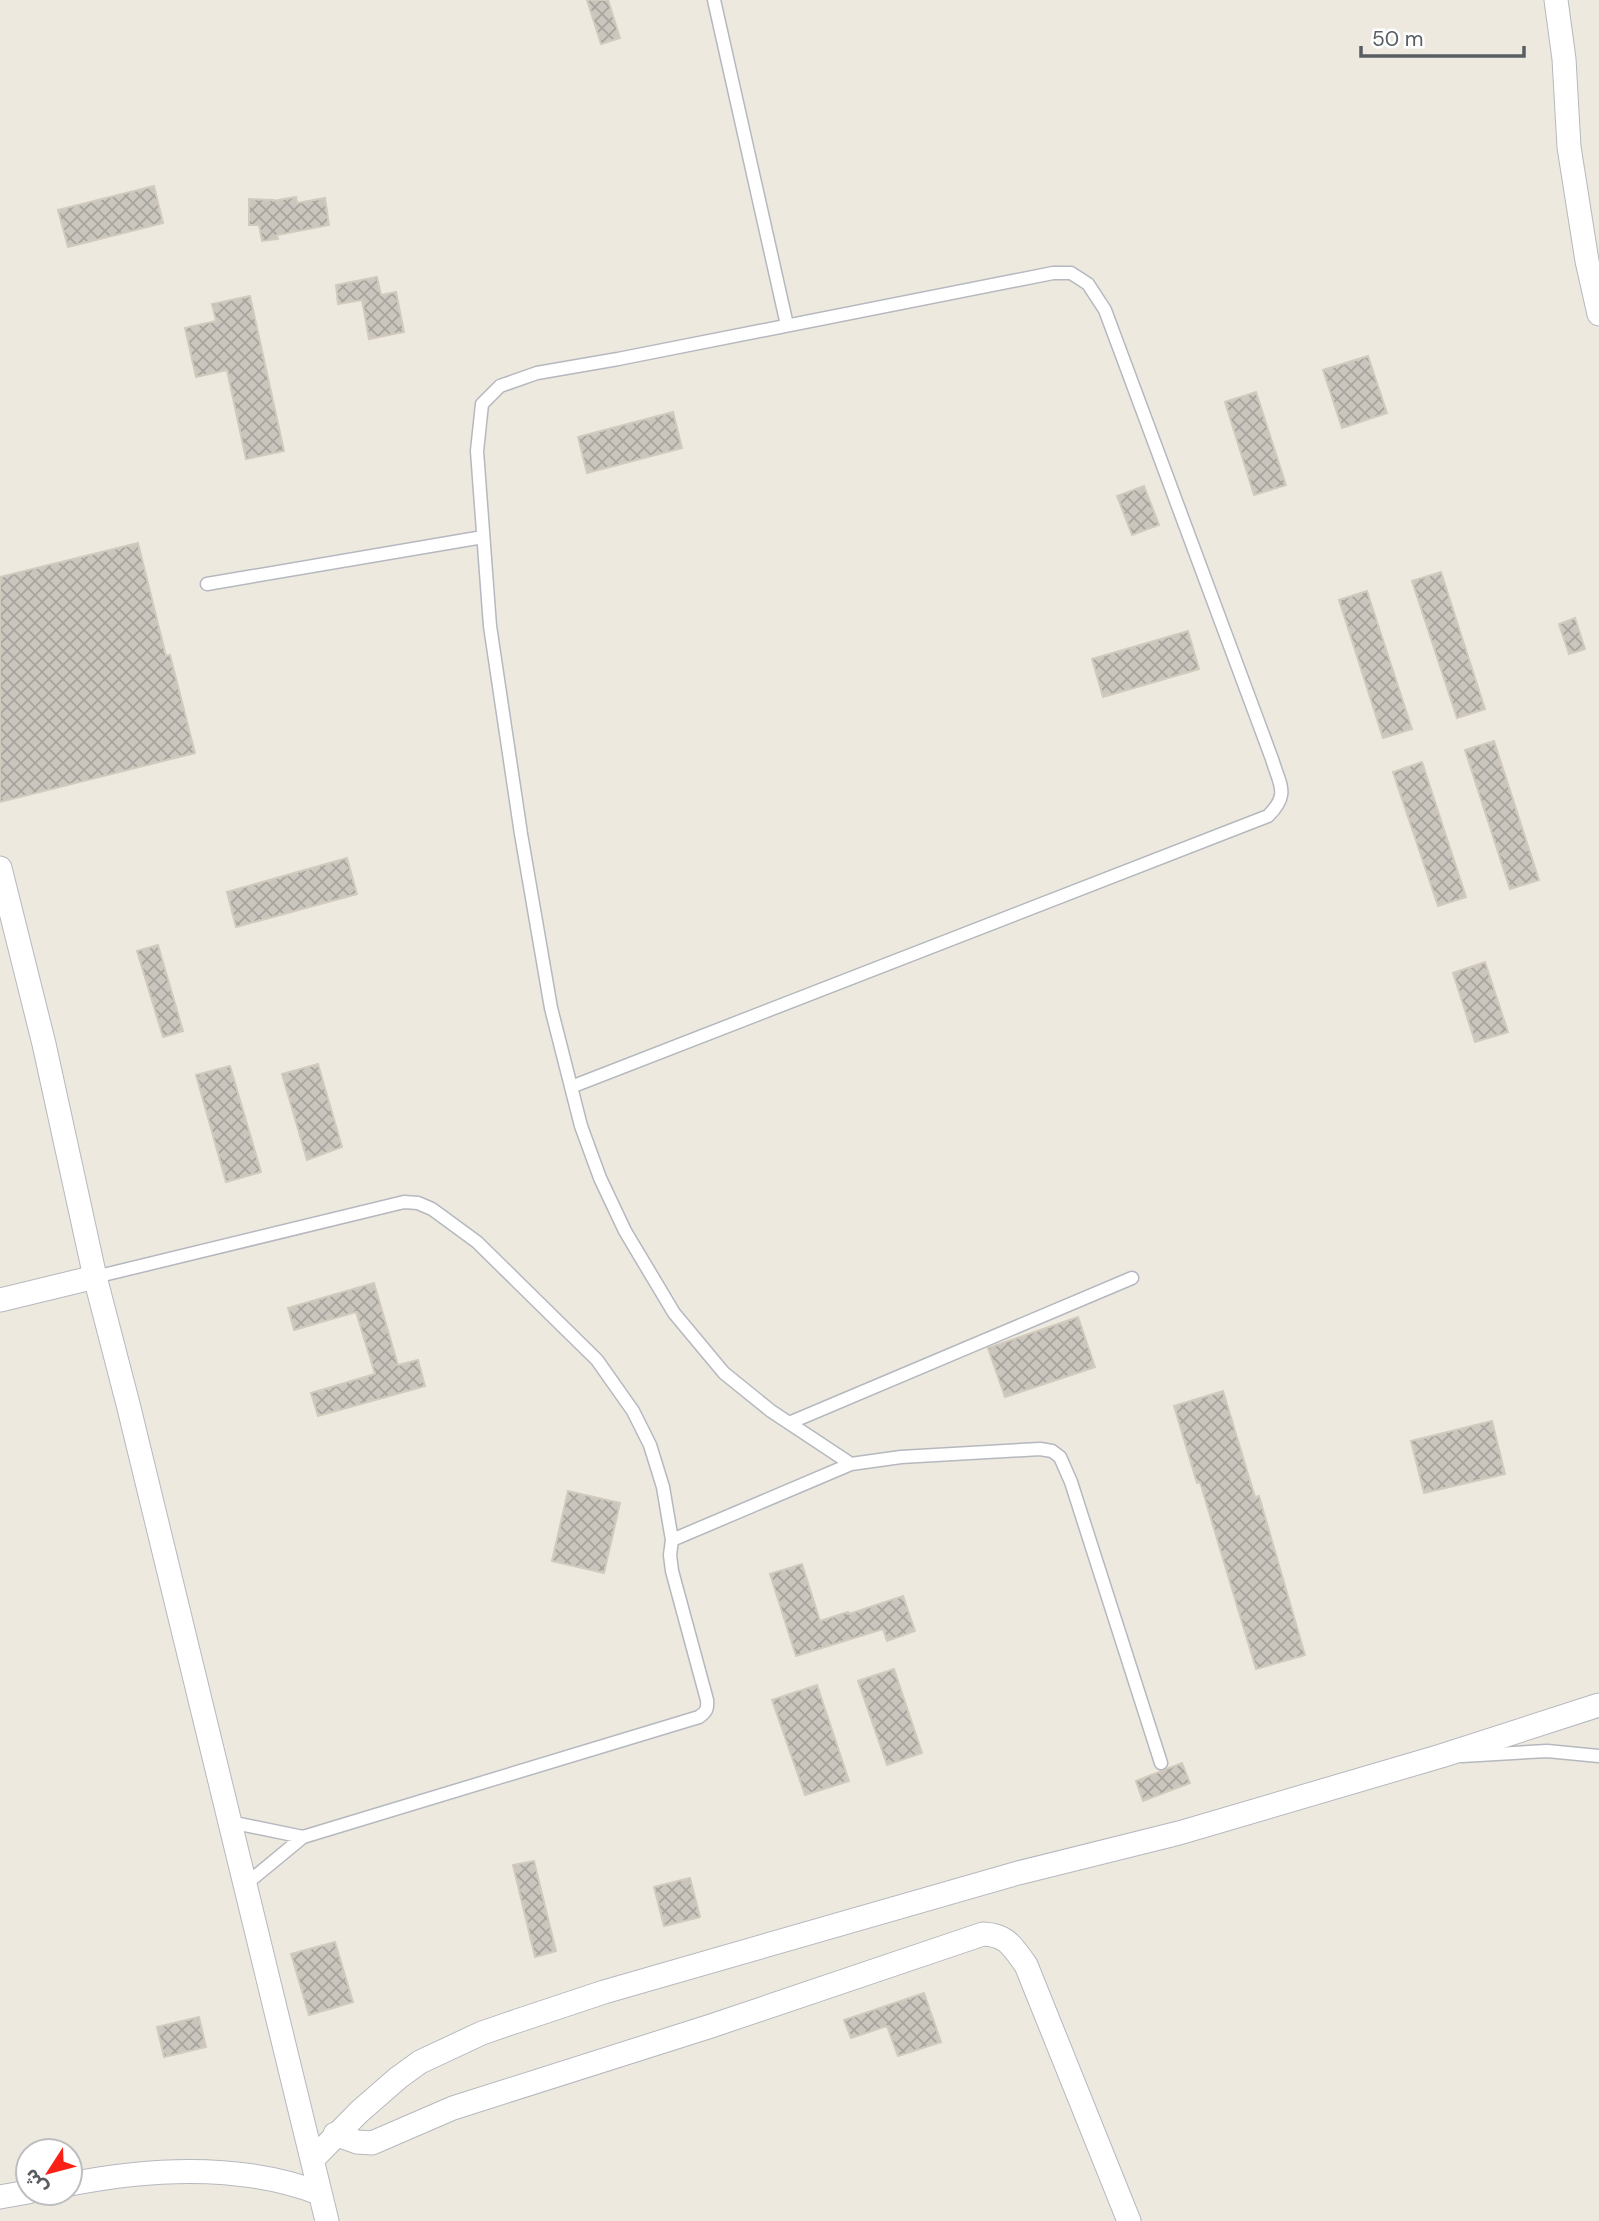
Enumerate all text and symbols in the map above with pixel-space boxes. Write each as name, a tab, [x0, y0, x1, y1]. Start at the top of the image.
scale bar	[1361, 14, 1524, 58]
text: 50 m	[1372, 25, 1423, 53]
north arrow	[14, 2137, 84, 2207]
text: ش	[18, 2164, 53, 2200]

